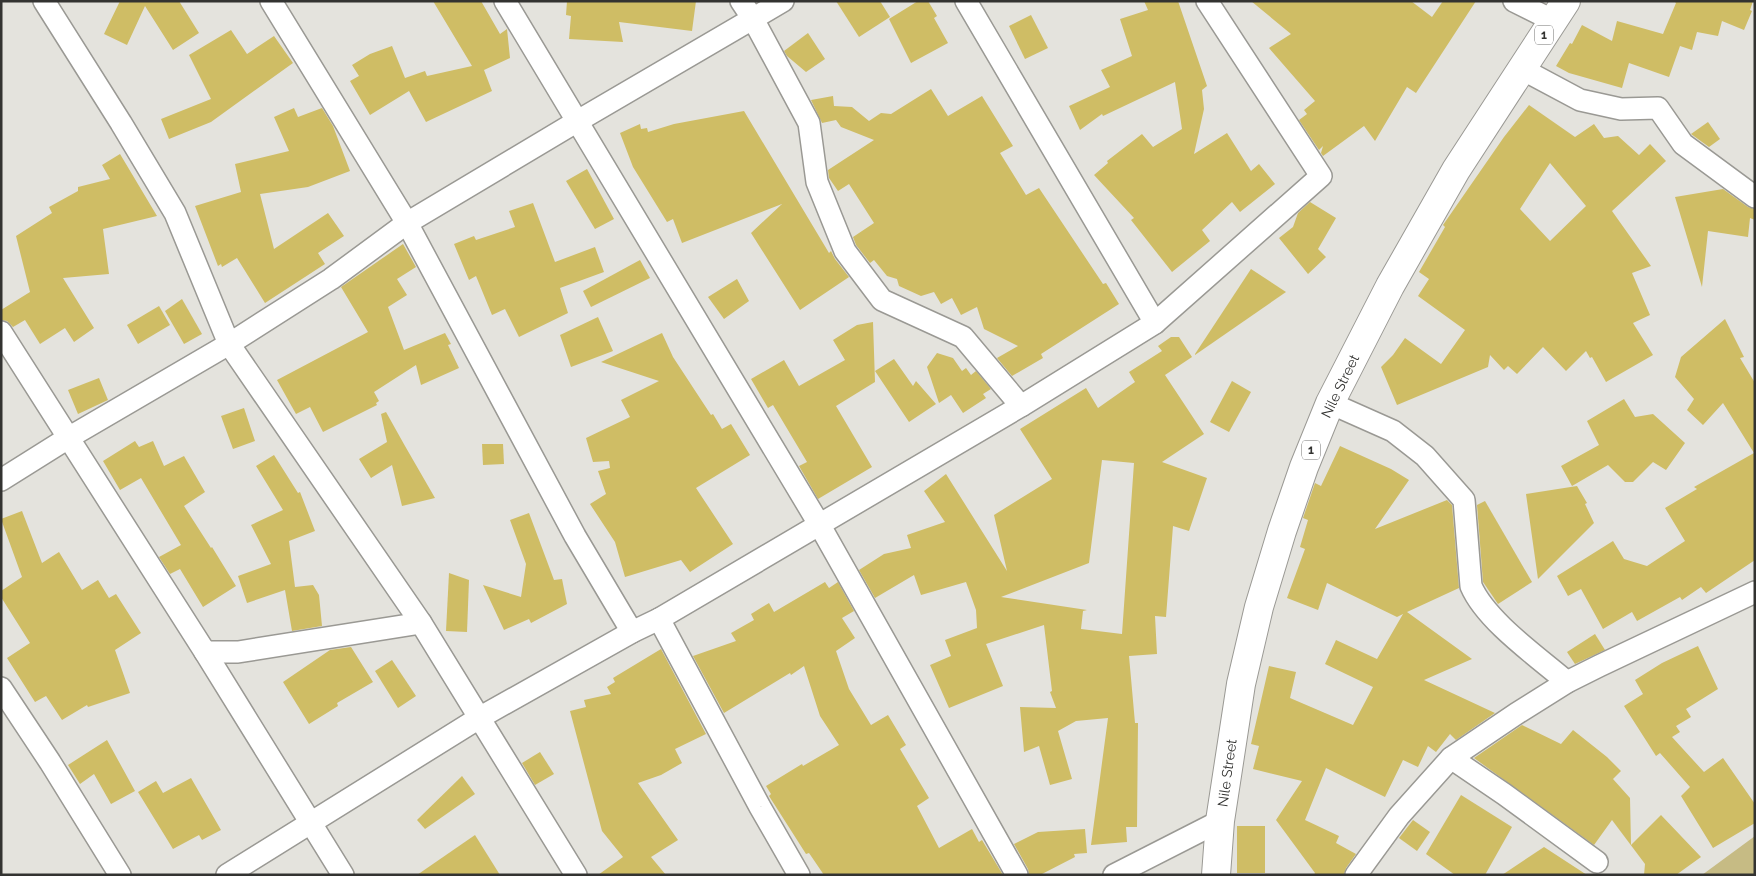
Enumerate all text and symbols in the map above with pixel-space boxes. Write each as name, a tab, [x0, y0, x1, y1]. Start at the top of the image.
road number: 1	[1535, 26, 1553, 44]
street label: Nile Street	[1318, 352, 1362, 420]
road number: 1	[1302, 440, 1320, 460]
street label: Nile Street	[1214, 738, 1240, 808]

